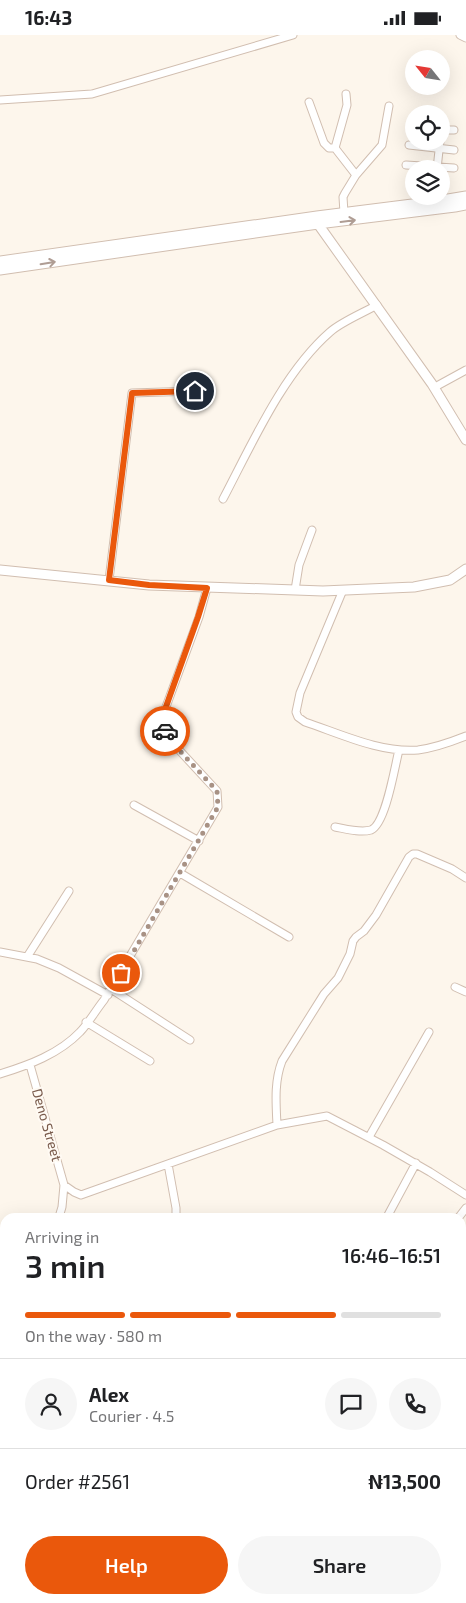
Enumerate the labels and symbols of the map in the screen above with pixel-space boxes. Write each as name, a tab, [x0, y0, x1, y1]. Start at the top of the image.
north arrow	[405, 50, 450, 95]
one-way arrow	[339, 216, 355, 226]
one-way arrow	[40, 258, 56, 268]
pin	[174, 370, 216, 412]
courier	[140, 706, 190, 756]
pin	[100, 952, 142, 994]
street label: Deno Street	[29, 1087, 66, 1163]

